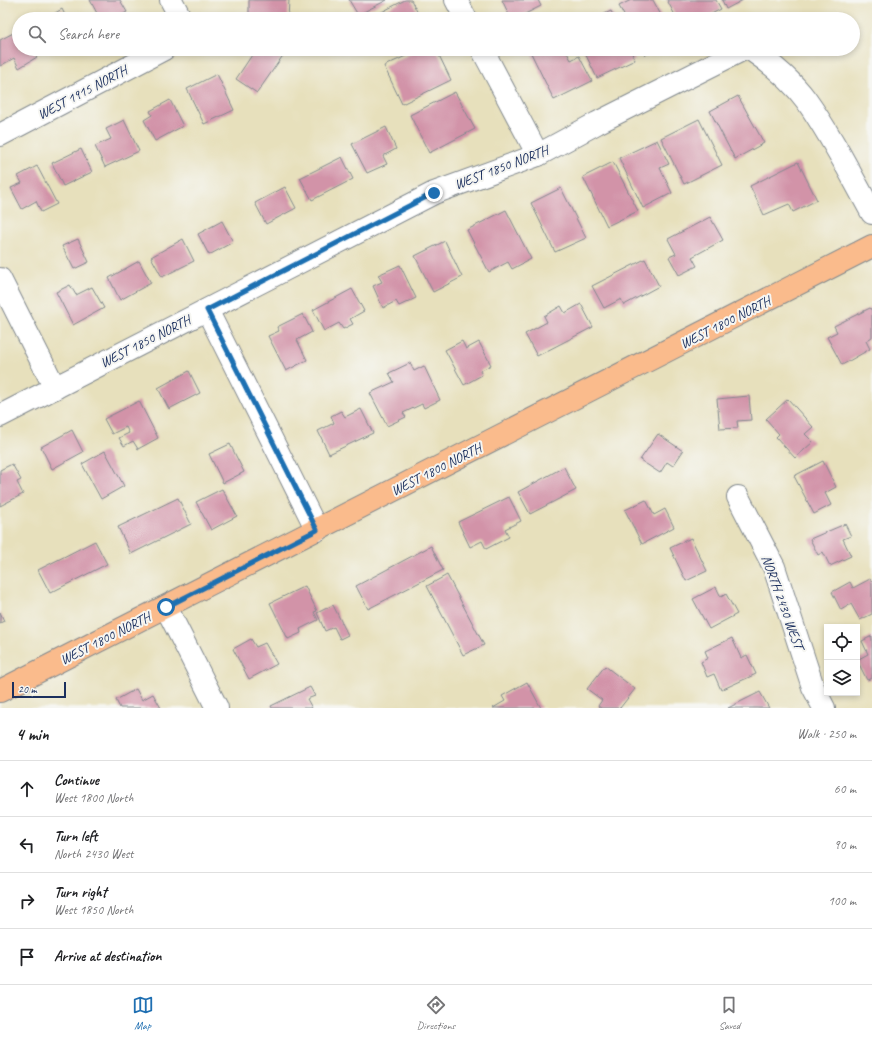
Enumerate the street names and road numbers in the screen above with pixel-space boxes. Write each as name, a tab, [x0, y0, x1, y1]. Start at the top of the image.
street label: WEST 1915 NORTH	[35, 61, 132, 123]
street label: WEST 1850 NORTH	[452, 141, 552, 193]
street label: WEST 1800 NORTH	[677, 292, 775, 352]
street label: WEST 1850 NORTH	[97, 311, 195, 371]
street label: WEST 1800 NORTH	[388, 439, 486, 499]
street label: NORTH 2430 WEST	[758, 553, 809, 655]
street label: WEST 1800 NORTH	[57, 608, 155, 668]

